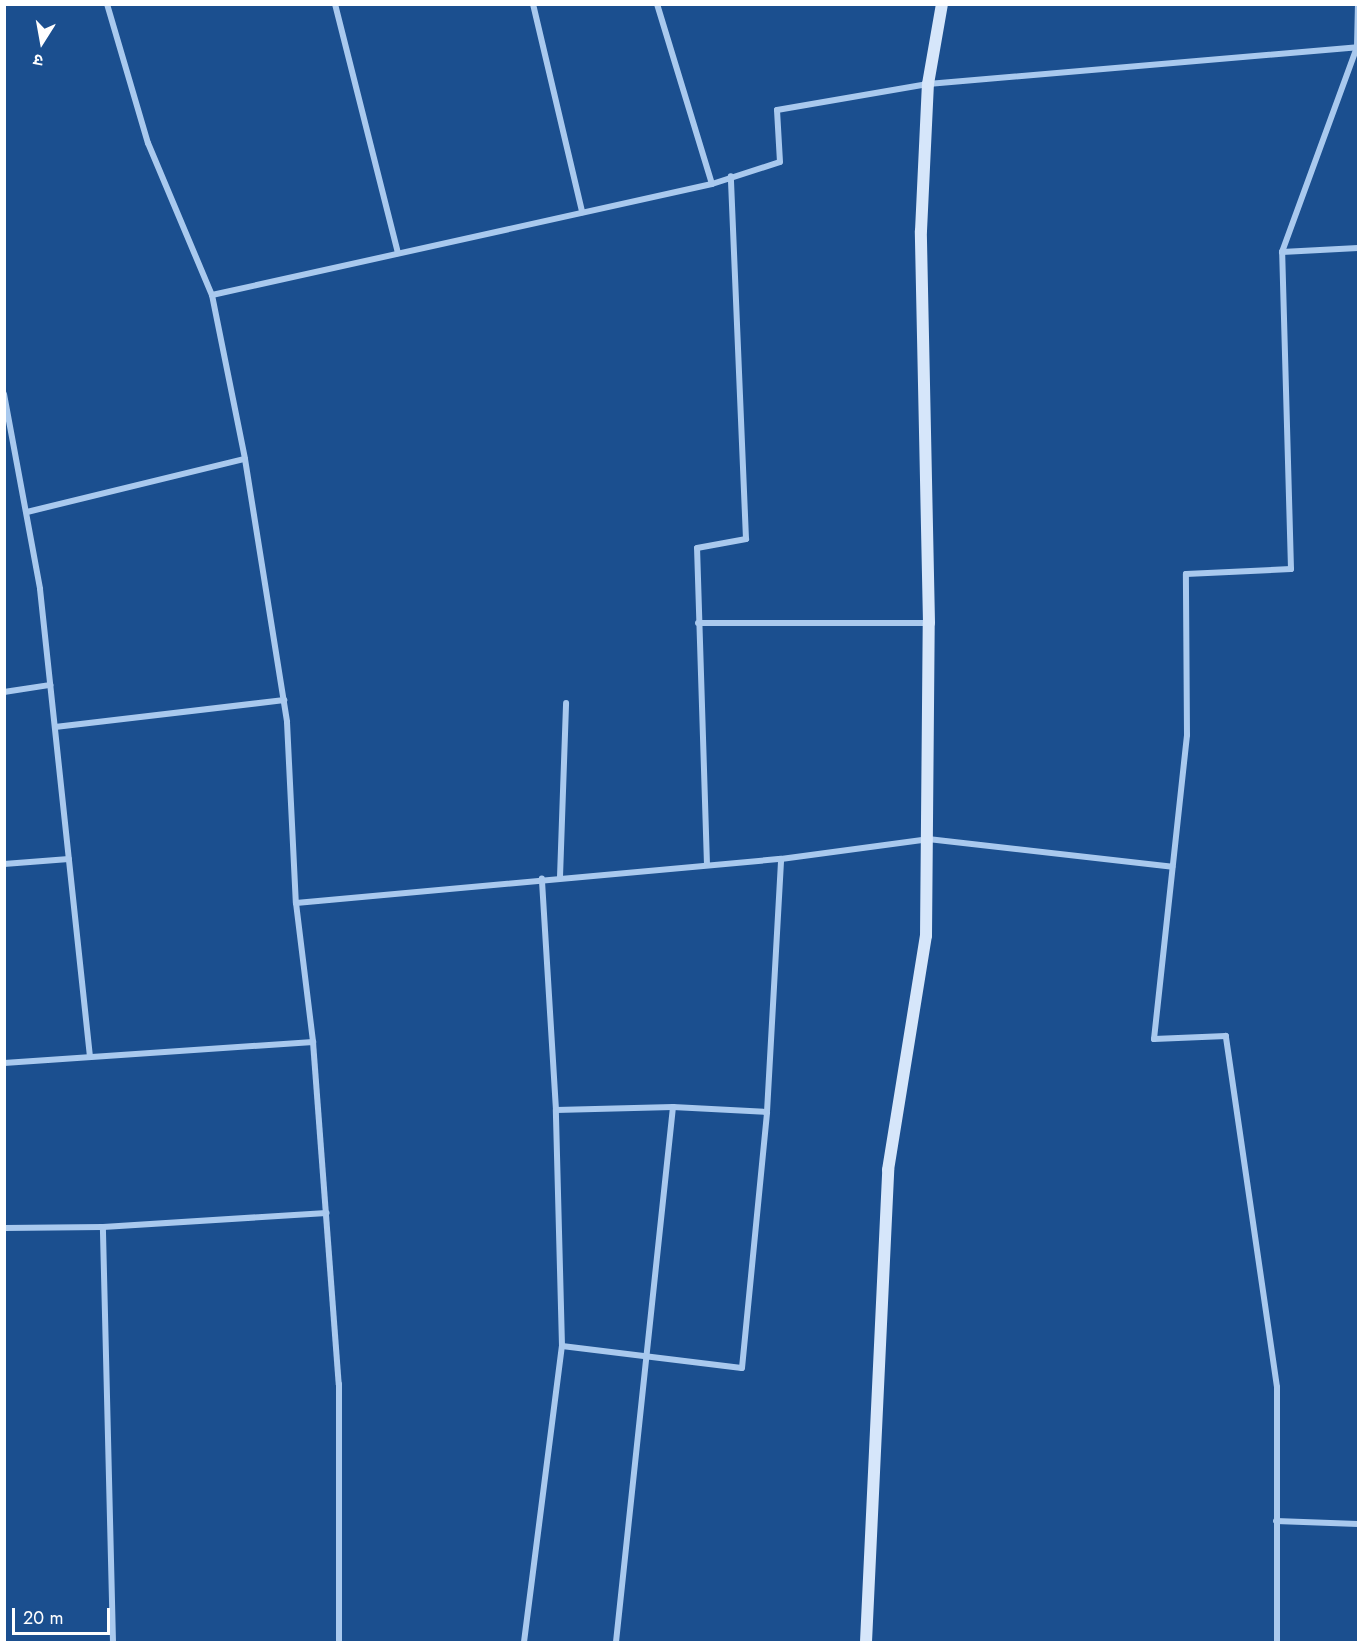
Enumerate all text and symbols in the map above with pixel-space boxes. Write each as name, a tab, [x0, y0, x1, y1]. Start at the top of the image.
north arrow	[12, 12, 72, 72]
text: उ	[32, 48, 45, 72]
scale bar	[15, 1596, 112, 1634]
text: 20 m	[23, 1605, 63, 1631]

